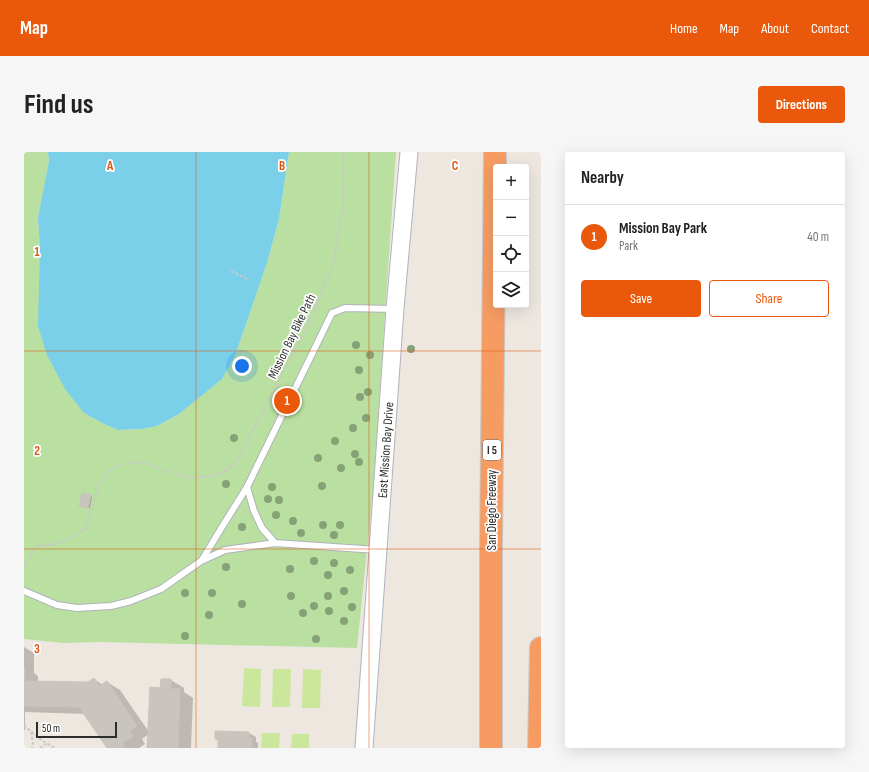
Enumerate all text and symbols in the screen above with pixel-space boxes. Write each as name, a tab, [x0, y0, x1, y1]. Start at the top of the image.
text: Map	[20, 17, 48, 40]
text: Home	[670, 20, 698, 37]
text: Map	[720, 20, 739, 37]
text: About	[761, 20, 789, 37]
text: Contact	[811, 20, 849, 37]
button: Directions	[758, 86, 845, 123]
text: Find us	[24, 88, 93, 121]
text: A	[106, 158, 114, 174]
text: B	[279, 158, 285, 174]
text: C	[452, 158, 459, 174]
map controls	[493, 164, 529, 308]
button: +	[493, 164, 529, 200]
text: Nearby	[581, 168, 624, 188]
button: −	[493, 200, 529, 236]
text: Mission Bay Park	[619, 219, 707, 238]
text: 1	[591, 229, 597, 245]
text: 40 m	[807, 229, 829, 245]
button: locate	[493, 236, 529, 272]
text: Park	[619, 238, 638, 254]
text: 1	[34, 244, 40, 260]
button: layers	[493, 272, 529, 308]
button: Save	[581, 280, 701, 317]
button: Share	[709, 280, 829, 317]
street label: Mission Bay Bike Path	[264, 291, 319, 382]
your location	[232, 356, 252, 376]
pin: 1	[274, 386, 300, 416]
street label: East Mission Bay Drive	[375, 402, 397, 499]
road number: I 5	[483, 440, 501, 460]
text: 2	[34, 443, 40, 459]
street label: San Diego Freeway	[484, 470, 500, 550]
text: 3	[34, 641, 40, 657]
scale bar	[36, 720, 117, 739]
text: 50 m	[42, 722, 60, 735]

